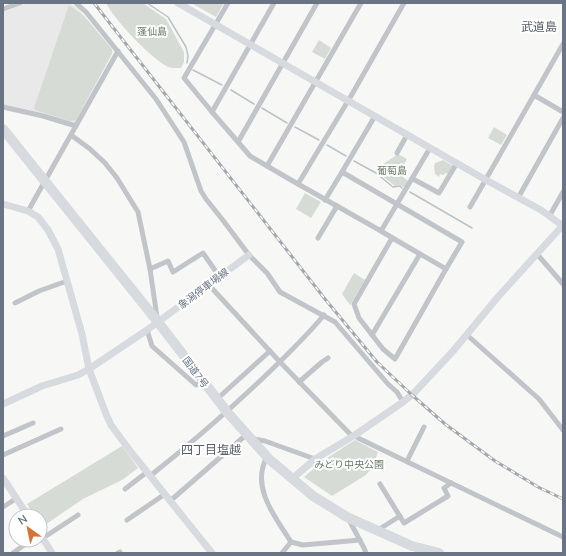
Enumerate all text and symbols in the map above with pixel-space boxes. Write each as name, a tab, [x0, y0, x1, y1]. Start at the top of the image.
district label: 武道島	[521, 19, 557, 34]
park label: 蓬仙島	[137, 25, 167, 38]
park label: 葡萄島	[377, 164, 407, 177]
street label: 象潟停車場線	[175, 265, 231, 312]
street label: 国道7号	[180, 354, 212, 391]
district label: 四丁目塩越	[181, 442, 241, 457]
park label: みどり中央公園	[314, 458, 384, 471]
north arrow	[8, 508, 48, 548]
text: N	[15, 511, 30, 528]

